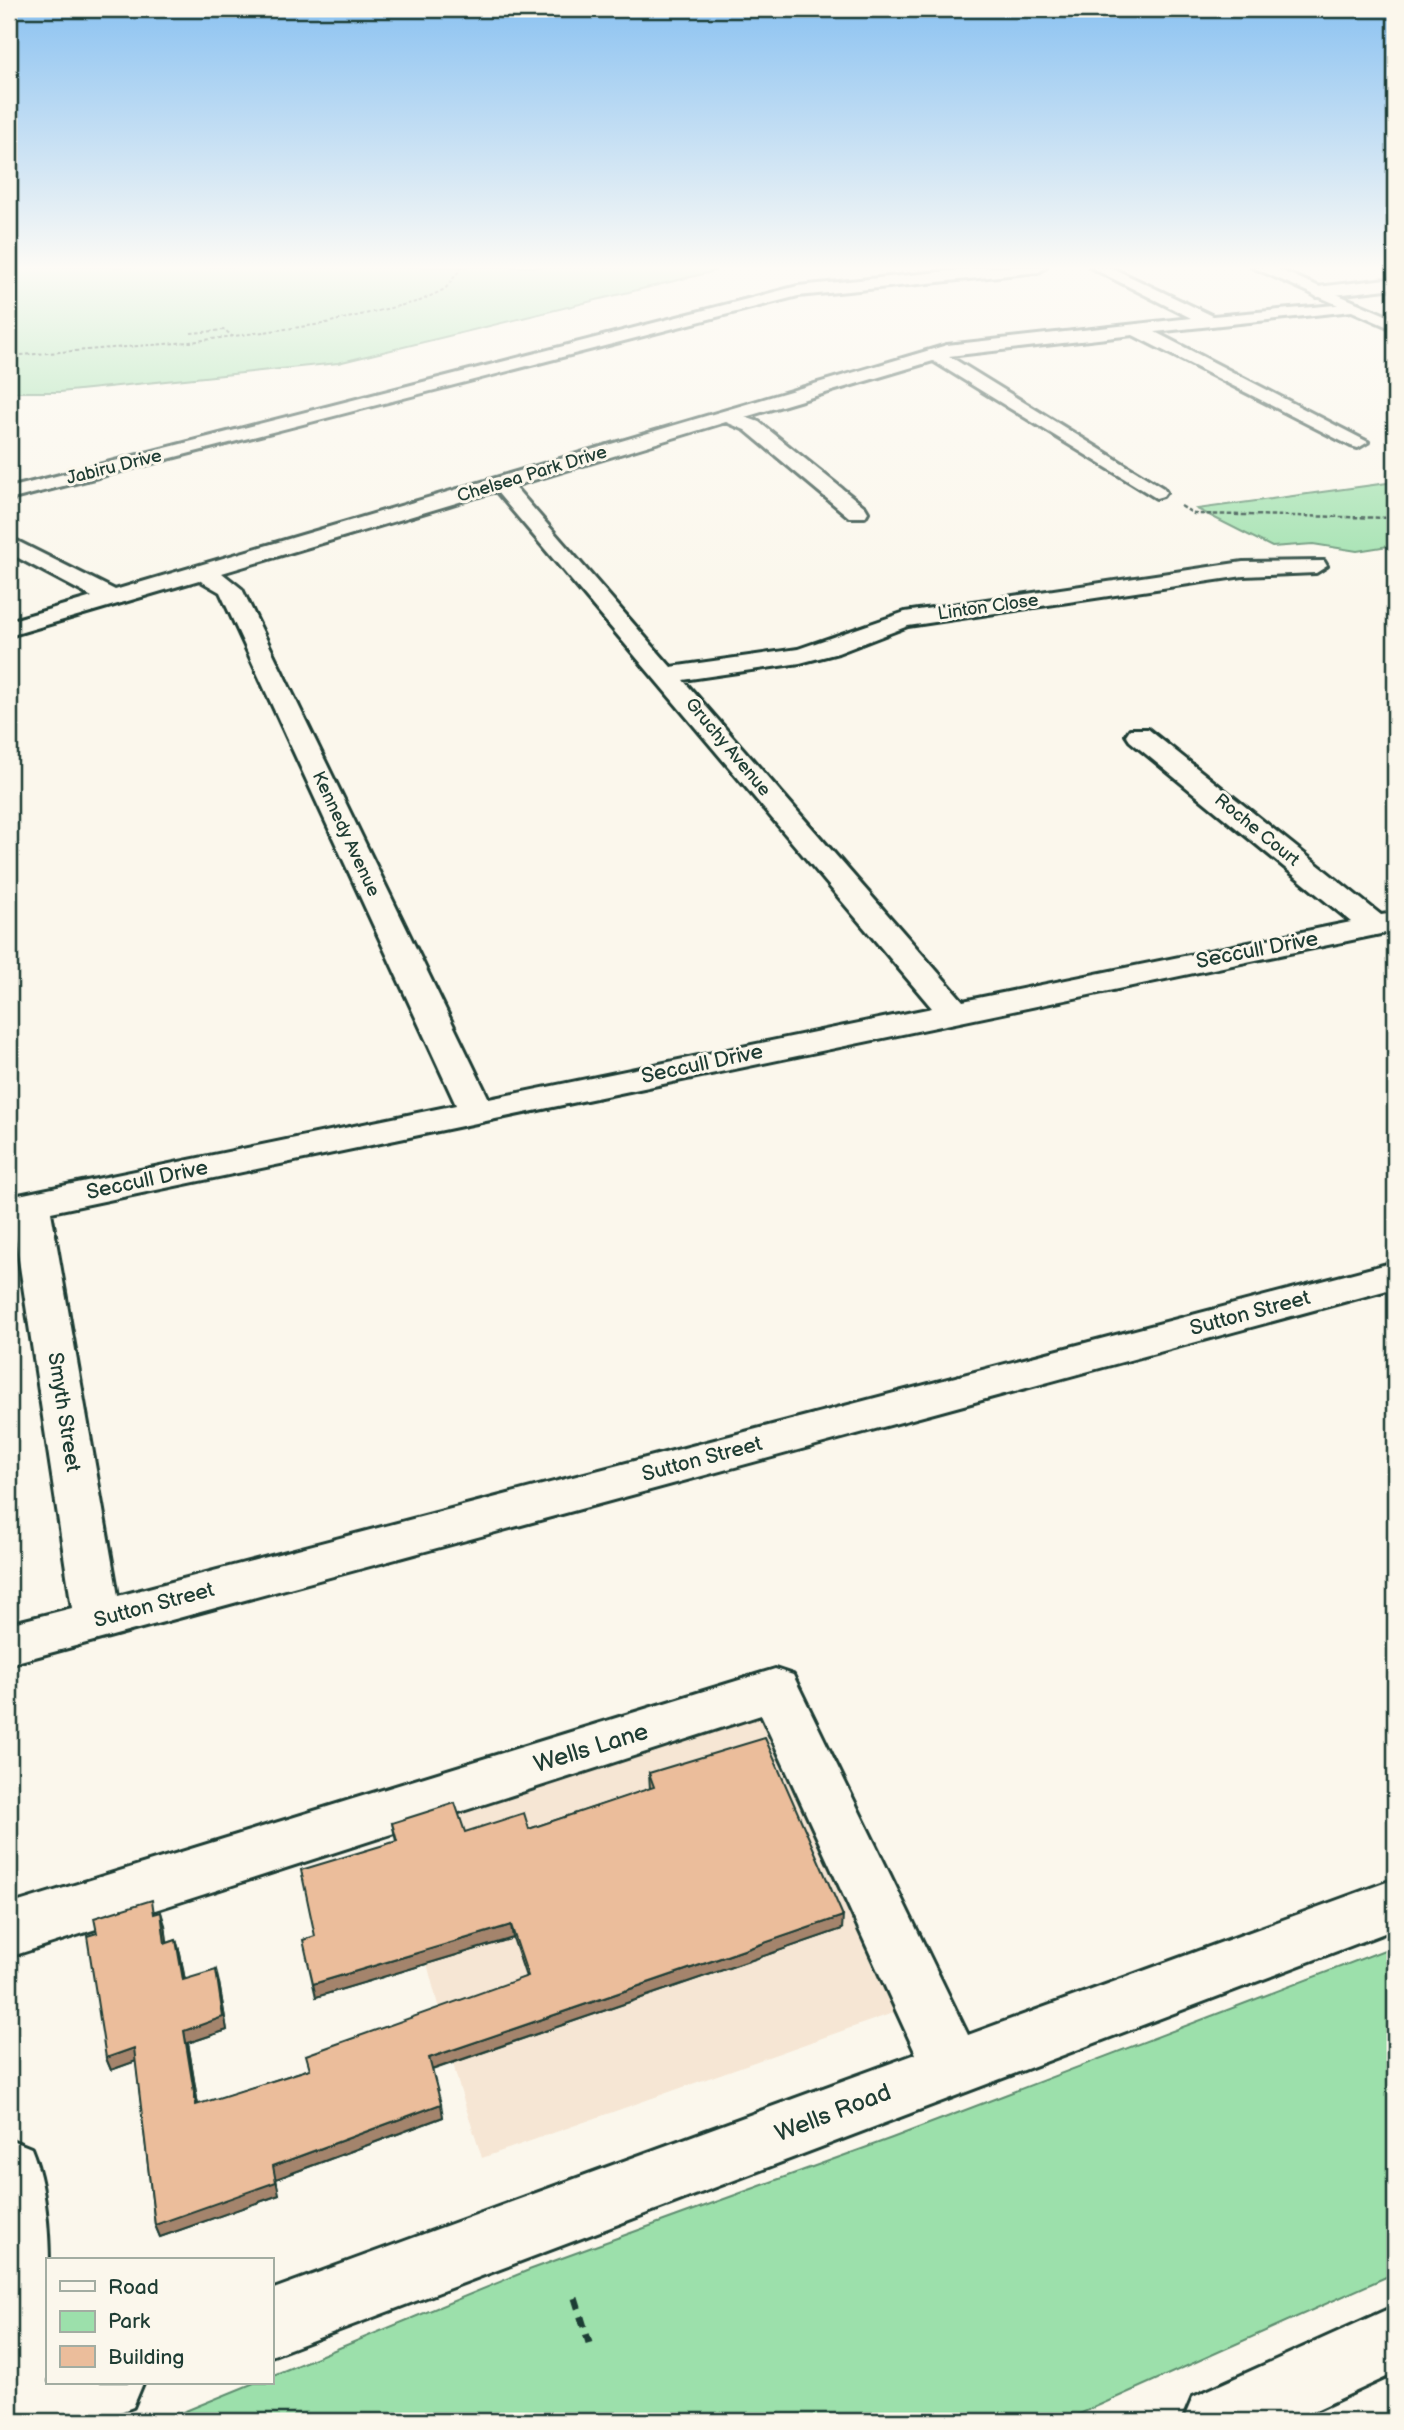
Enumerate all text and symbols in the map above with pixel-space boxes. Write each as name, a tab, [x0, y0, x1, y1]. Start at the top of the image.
street label: Chelsea Park Drive	[455, 441, 610, 507]
street label: Jabiru Drive	[64, 445, 164, 489]
street label: Linton Close	[936, 589, 1040, 624]
street label: Gruchy Avenue	[681, 694, 775, 801]
street label: Kennedy Avenue	[308, 768, 384, 900]
street label: Roche Court	[1210, 789, 1304, 871]
street label: Seccull Drive	[1194, 926, 1320, 974]
street label: Seccull Drive	[639, 1039, 765, 1089]
street label: Seccull Drive	[84, 1155, 210, 1205]
street label: Sutton Street	[1187, 1285, 1313, 1341]
street label: Smyth Street	[42, 1351, 86, 1474]
street label: Sutton Street	[639, 1431, 765, 1487]
street label: Sutton Street	[91, 1577, 217, 1633]
street label: Wells Lane	[530, 1717, 652, 1779]
street label: Wells Road	[771, 2078, 895, 2148]
legend	[46, 2258, 273, 2384]
text: Road	[108, 2275, 159, 2300]
text: Park	[108, 2309, 151, 2334]
text: Building	[108, 2345, 184, 2370]

